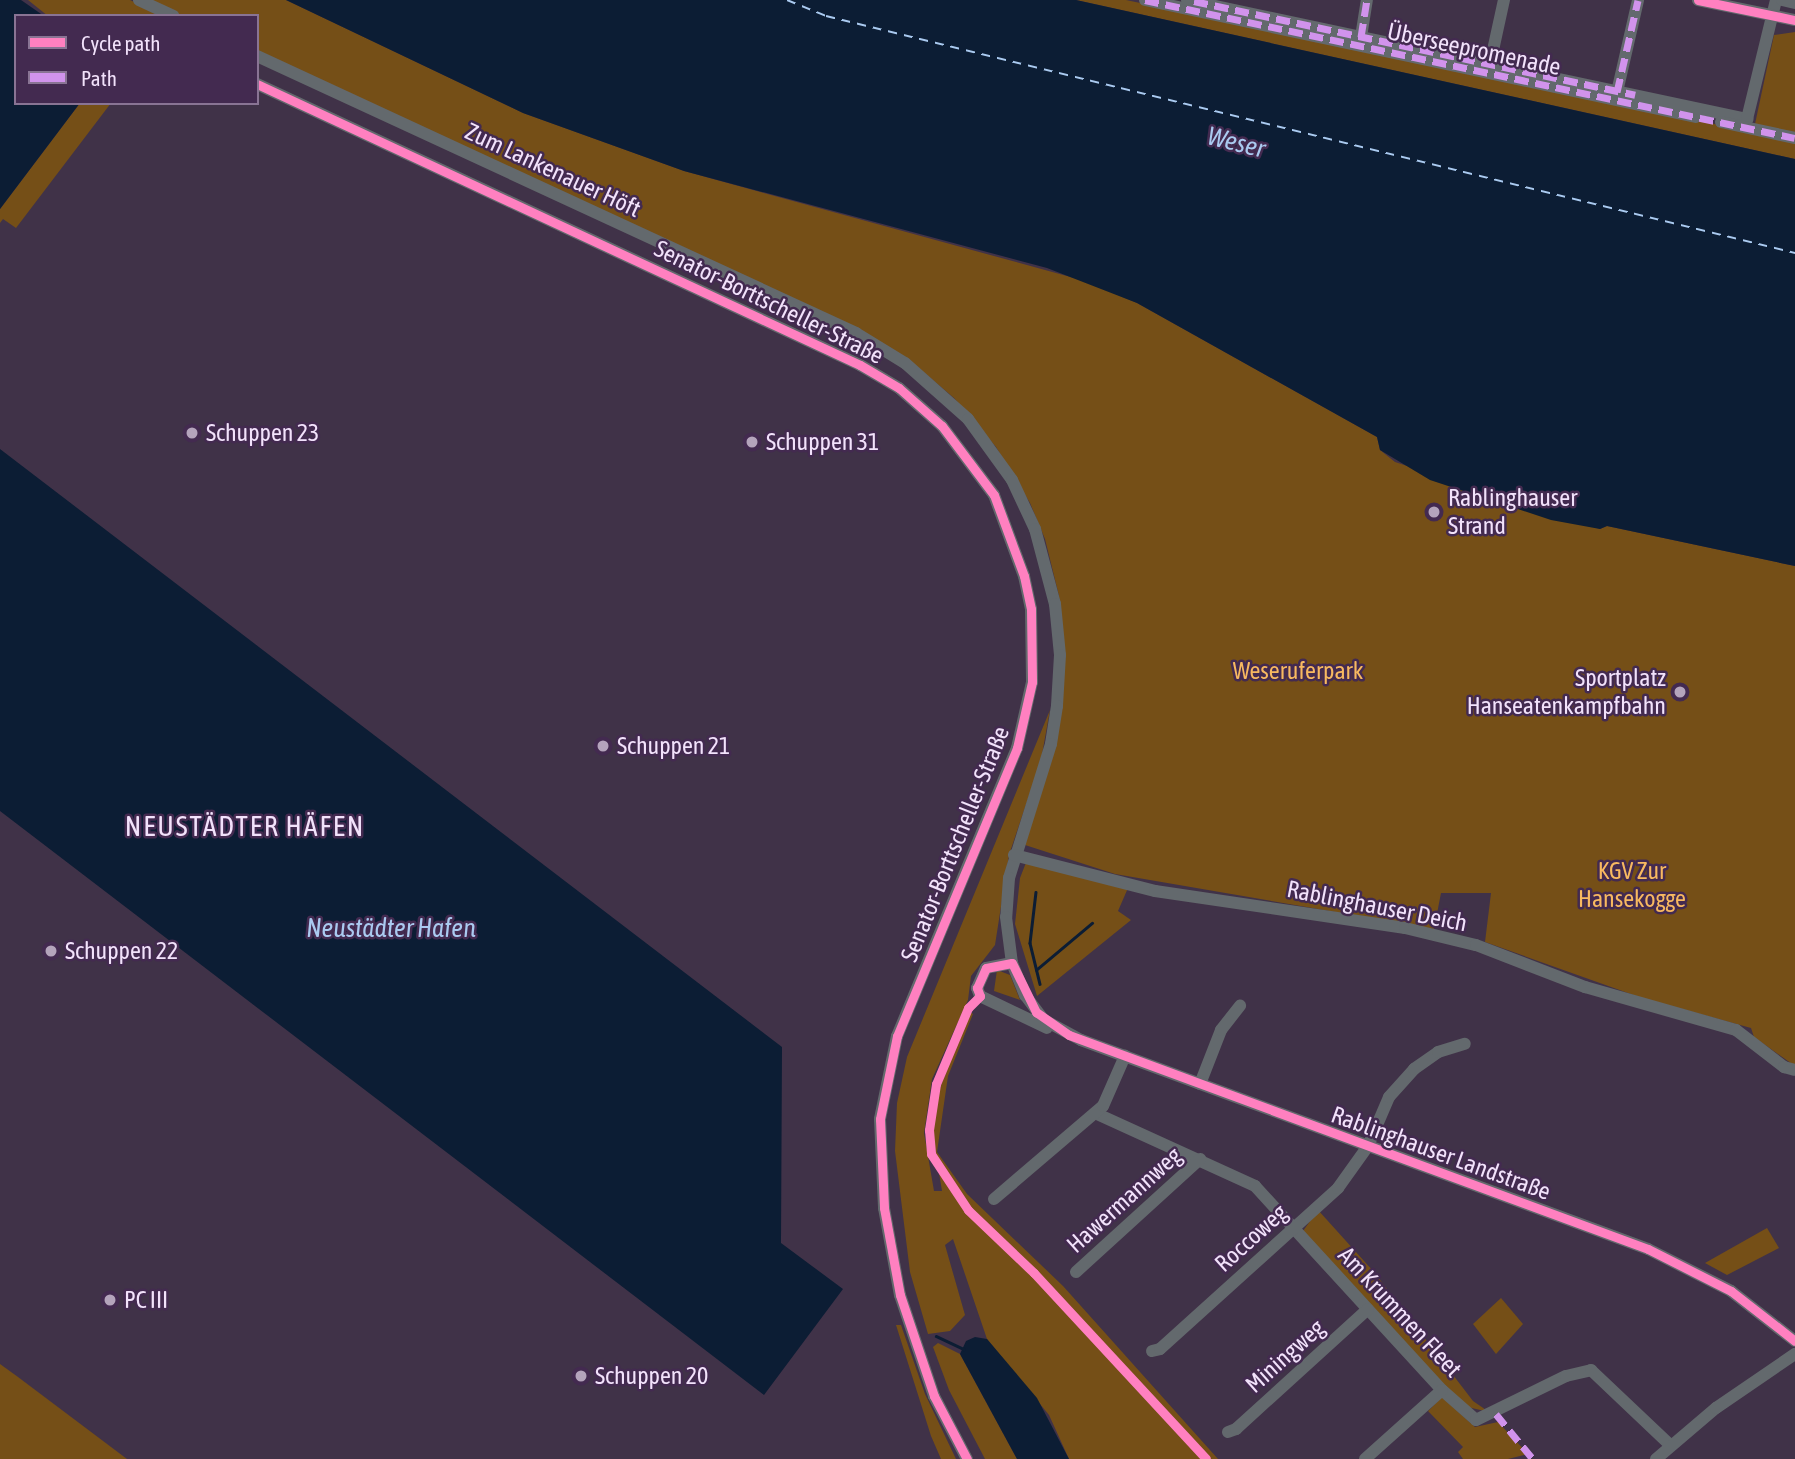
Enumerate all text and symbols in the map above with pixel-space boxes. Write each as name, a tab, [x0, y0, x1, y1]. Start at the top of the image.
legend	[14, 14, 259, 105]
street label: Überseepromenade	[1385, 17, 1563, 81]
text: Cycle path	[81, 31, 160, 55]
text: Path	[81, 66, 117, 90]
street label: Zum Lankenauer Höft	[461, 117, 645, 223]
water label: Weser	[1204, 121, 1268, 165]
street label: Senator-Borttscheller-Straße	[650, 234, 888, 370]
place label: Schuppen 23	[206, 419, 319, 447]
marker: Schuppen 23	[184, 425, 200, 441]
place label: Schuppen 31	[766, 428, 879, 456]
marker: Schuppen 31	[744, 434, 760, 450]
place label: Rablinghauser Strand	[1448, 484, 1577, 540]
marker: Rablinghauser Strand	[1426, 504, 1442, 520]
park label: Weseruferpark	[1233, 657, 1363, 685]
place label: Sportplatz Hanseatenkampfbahn	[1467, 664, 1666, 720]
marker: Sportplatz Hanseatenkampfbahn	[1672, 684, 1688, 700]
street label: Senator-Borttscheller-Straße	[895, 722, 1015, 966]
place label: Schuppen 21	[617, 732, 730, 760]
marker: Schuppen 21	[595, 738, 611, 754]
district label: NEUSTÄDTER HÄFEN	[127, 809, 363, 843]
park label: KGV Zur Hansekogge	[1578, 857, 1686, 913]
street label: Rablinghauser Deich	[1284, 874, 1470, 938]
water label: Neustädter Hafen	[306, 913, 476, 945]
place label: Schuppen 22	[65, 937, 178, 965]
marker: Schuppen 22	[43, 943, 59, 959]
street label: Rablinghauser Landstraße	[1327, 1100, 1555, 1206]
street label: Hawermannweg	[1061, 1141, 1187, 1259]
street label: Roccoweg	[1209, 1198, 1293, 1278]
street label: Am Krummen Fleet	[1332, 1241, 1468, 1383]
place label: PC III	[124, 1286, 168, 1314]
marker: PC III	[102, 1292, 118, 1308]
street label: Miningweg	[1240, 1313, 1330, 1399]
place label: Schuppen 20	[595, 1362, 708, 1390]
marker: Schuppen 20	[573, 1368, 589, 1384]

